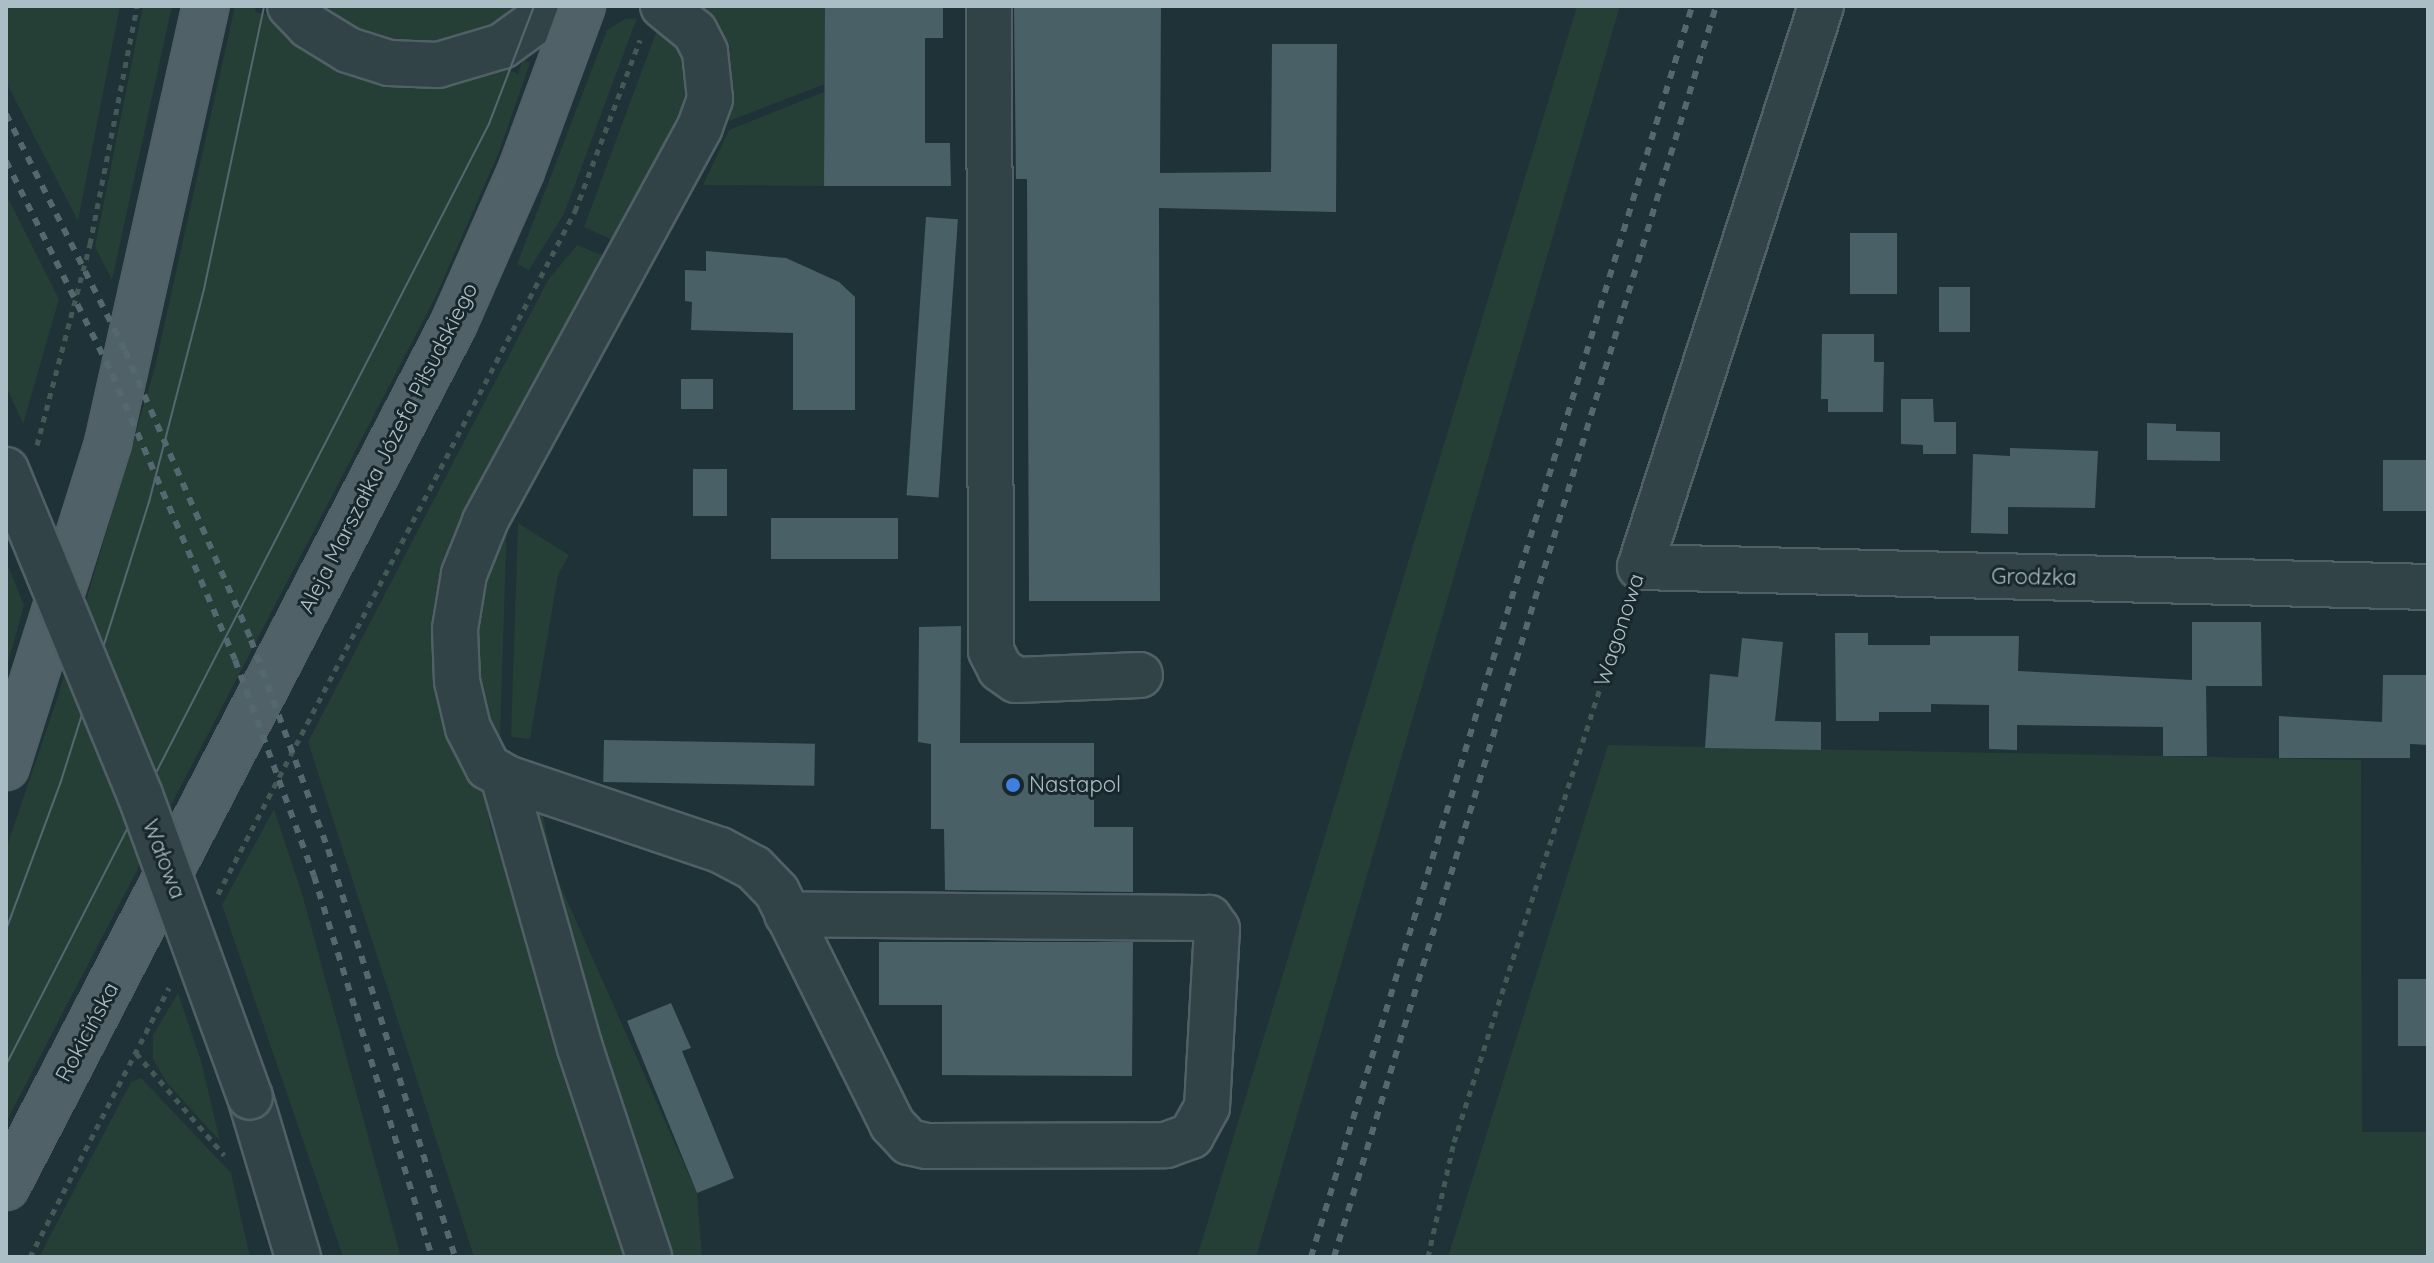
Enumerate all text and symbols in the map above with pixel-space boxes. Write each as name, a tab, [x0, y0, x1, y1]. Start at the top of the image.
street label: Aleja Marszałka Józefa Piłsudskiego	[293, 278, 483, 618]
street label: Grodzka	[1991, 563, 2077, 591]
street label: Wagonowa	[1588, 570, 1650, 690]
place label: Nastapol	[1029, 772, 1121, 798]
marker: Nastapol	[1004, 776, 1022, 794]
street label: Wałowa	[137, 816, 191, 902]
street label: Rokicińska	[50, 978, 124, 1086]

